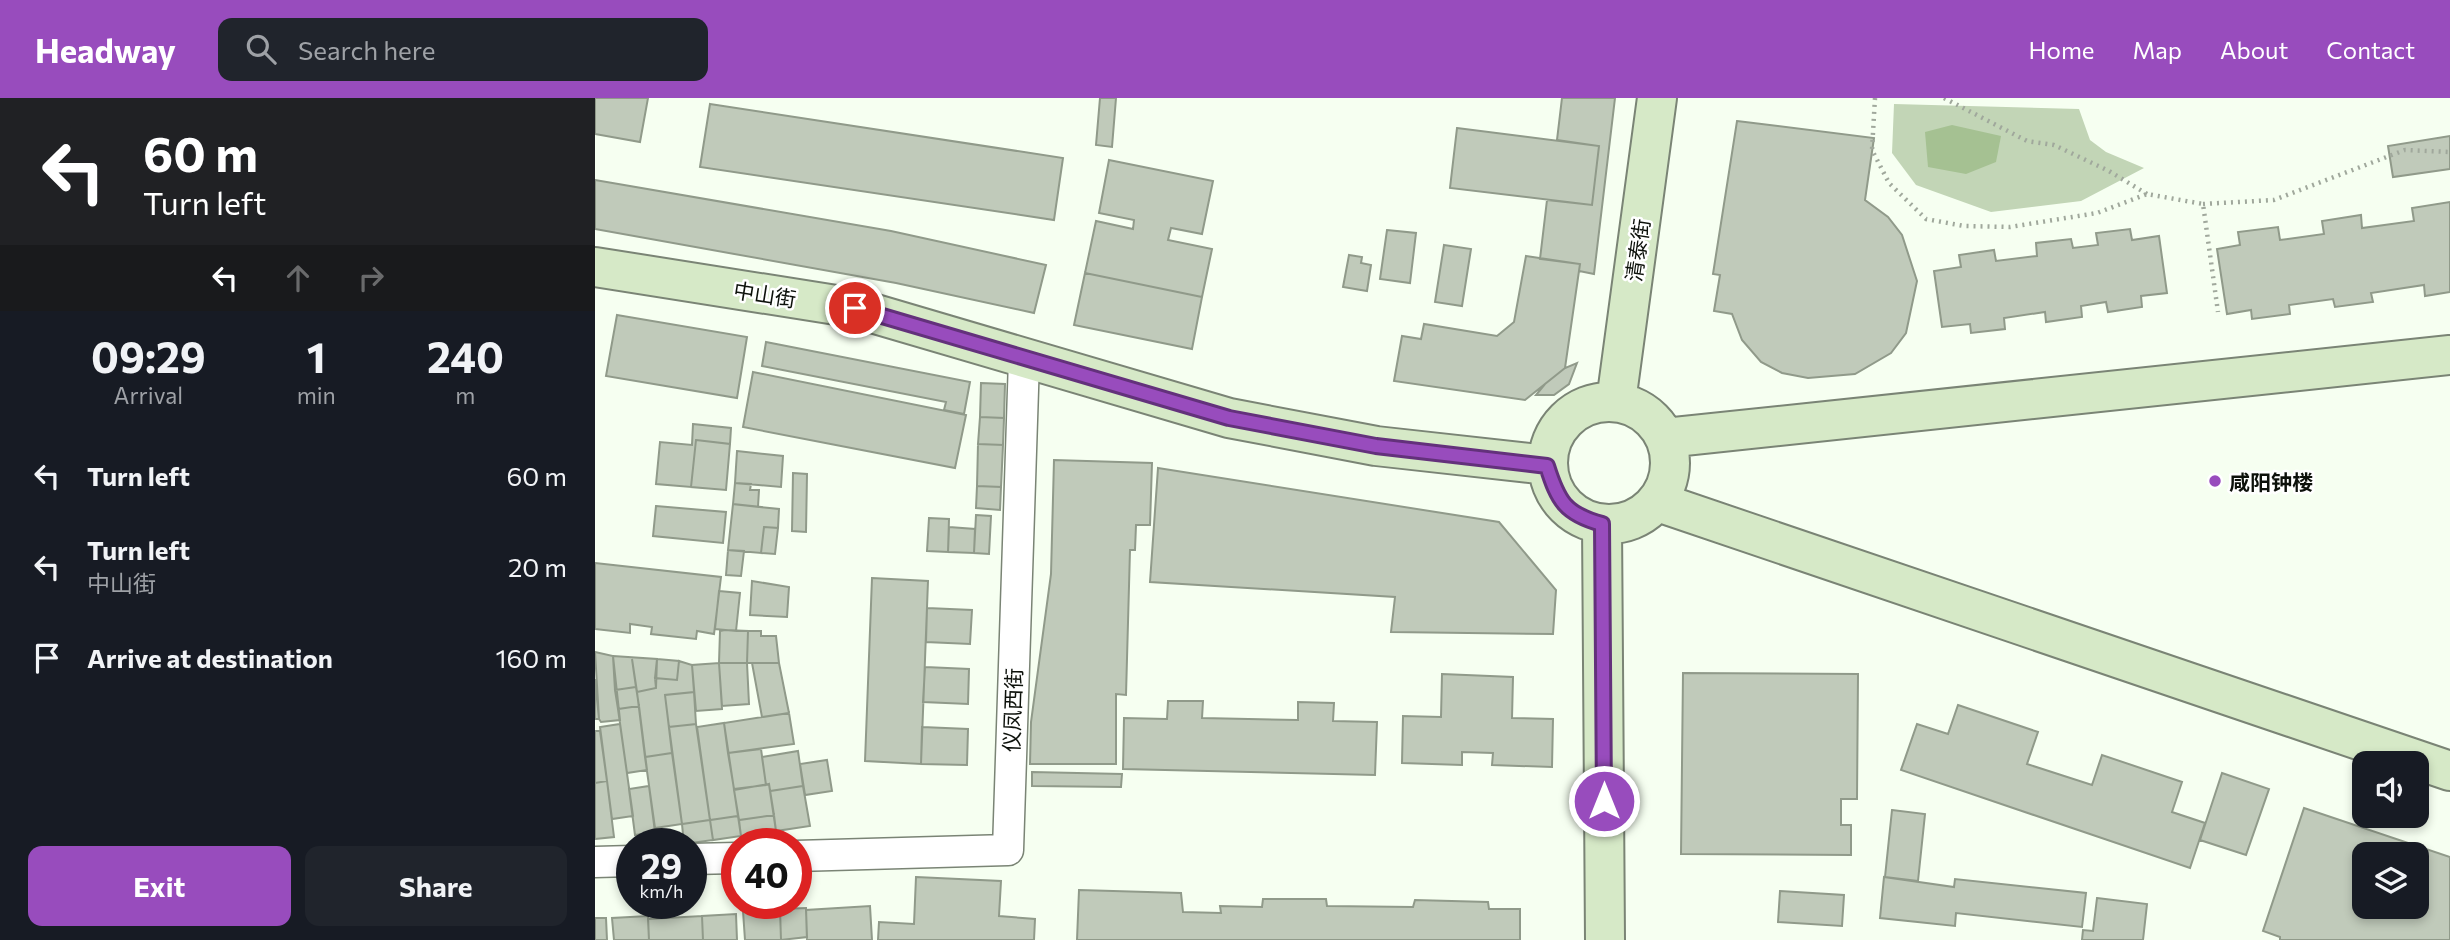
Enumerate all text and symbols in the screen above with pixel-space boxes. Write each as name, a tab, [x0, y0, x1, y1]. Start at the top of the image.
search box	[218, 18, 708, 81]
text: Headway	[35, 29, 176, 70]
icon: search	[242, 30, 280, 68]
text: Search here	[298, 34, 436, 65]
text: Home	[2029, 35, 2095, 64]
text: Map	[2133, 35, 2182, 64]
text: About	[2220, 35, 2288, 64]
text: Contact	[2326, 35, 2415, 64]
text: 60 m	[143, 122, 258, 182]
icon: left	[28, 126, 119, 217]
text: Turn left	[143, 182, 267, 222]
street label: 清泰街	[1620, 217, 1654, 283]
icon: left	[206, 259, 244, 297]
icon: ahead	[279, 259, 317, 297]
icon: right	[352, 259, 390, 297]
street label: 中山街	[732, 277, 798, 311]
pin	[825, 278, 885, 338]
icon: arrive	[836, 289, 874, 327]
text: 09:29	[91, 330, 206, 382]
text: 1	[307, 330, 326, 382]
text: 240	[427, 330, 504, 382]
text: Arrival	[114, 381, 183, 409]
text: min	[297, 381, 336, 409]
text: m	[455, 381, 475, 409]
icon: left	[28, 457, 66, 495]
text: Turn left	[87, 460, 190, 491]
text: 60 m	[507, 460, 567, 491]
place label: 咸阳钟楼	[2229, 469, 2313, 494]
marker: 咸阳钟楼	[2207, 473, 2223, 489]
text: Turn left	[87, 534, 190, 565]
icon: left	[28, 548, 66, 586]
text: 20 m	[508, 551, 567, 582]
text: 中山街	[87, 569, 156, 597]
icon: arrive	[28, 639, 66, 677]
text: Arrive at destination	[87, 642, 333, 673]
text: 160 m	[495, 642, 567, 673]
street label: 仪凤西街	[998, 668, 1026, 752]
map controls	[2352, 751, 2429, 919]
button: sound	[2352, 751, 2429, 828]
position arrow	[1567, 764, 1641, 838]
speed limit sign: 40	[721, 828, 812, 919]
button: layers	[2352, 842, 2429, 919]
text: 29	[641, 843, 682, 886]
button: Exit	[28, 846, 291, 926]
button: Share	[305, 846, 567, 926]
text: km/h	[640, 880, 683, 902]

